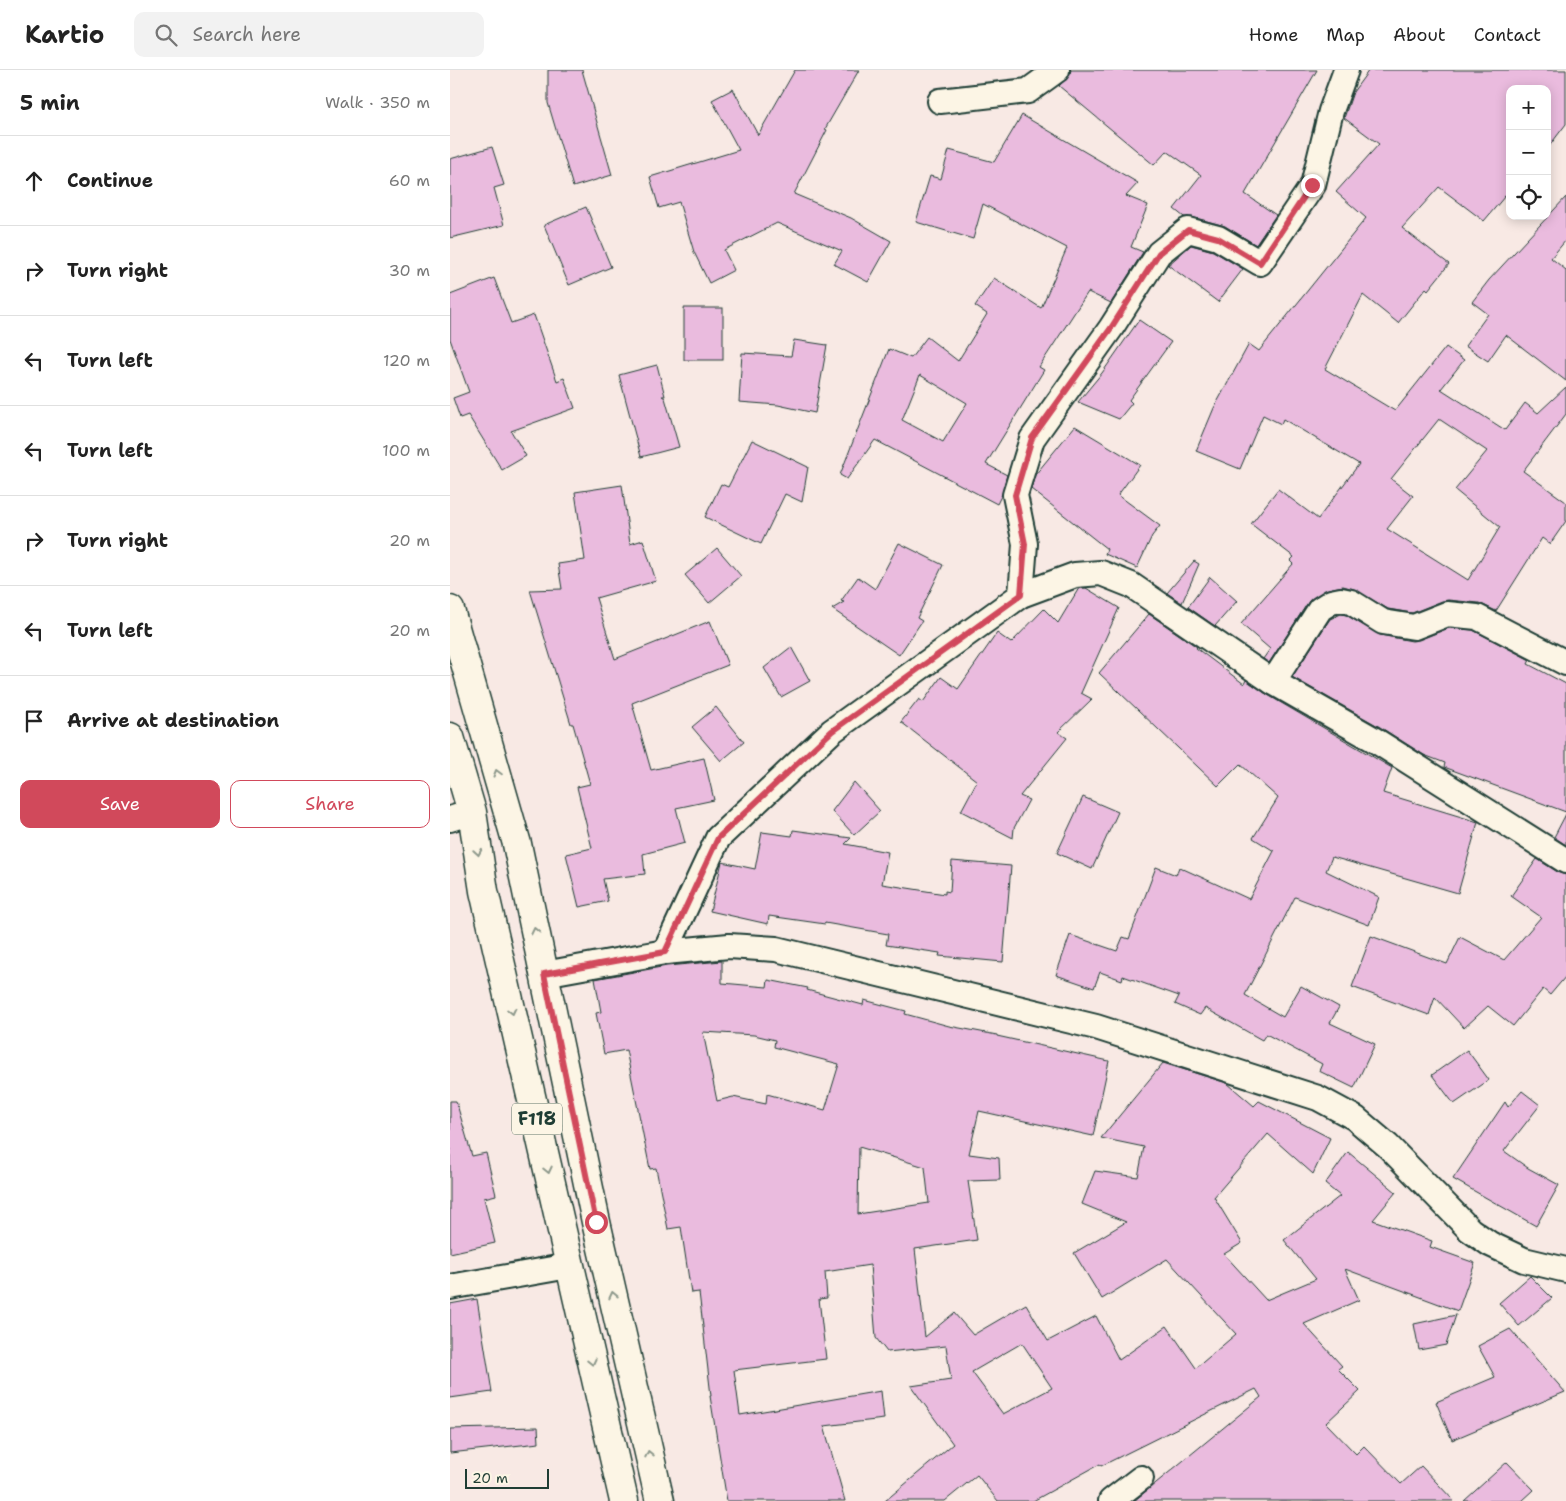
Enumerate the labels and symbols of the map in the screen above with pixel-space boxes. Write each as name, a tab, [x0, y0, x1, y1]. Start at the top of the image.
route end	[1301, 174, 1324, 197]
one-way arrow	[492, 770, 502, 778]
one-way arrow	[472, 849, 483, 857]
one-way arrow	[530, 926, 541, 935]
one-way arrow	[507, 1006, 517, 1015]
road number: F118	[512, 1104, 562, 1134]
one-way arrow	[542, 1165, 553, 1174]
route start	[585, 1211, 608, 1234]
one-way arrow	[608, 1291, 619, 1300]
one-way arrow	[586, 1358, 597, 1367]
one-way arrow	[644, 1449, 655, 1458]
scale bar	[465, 1466, 549, 1489]

